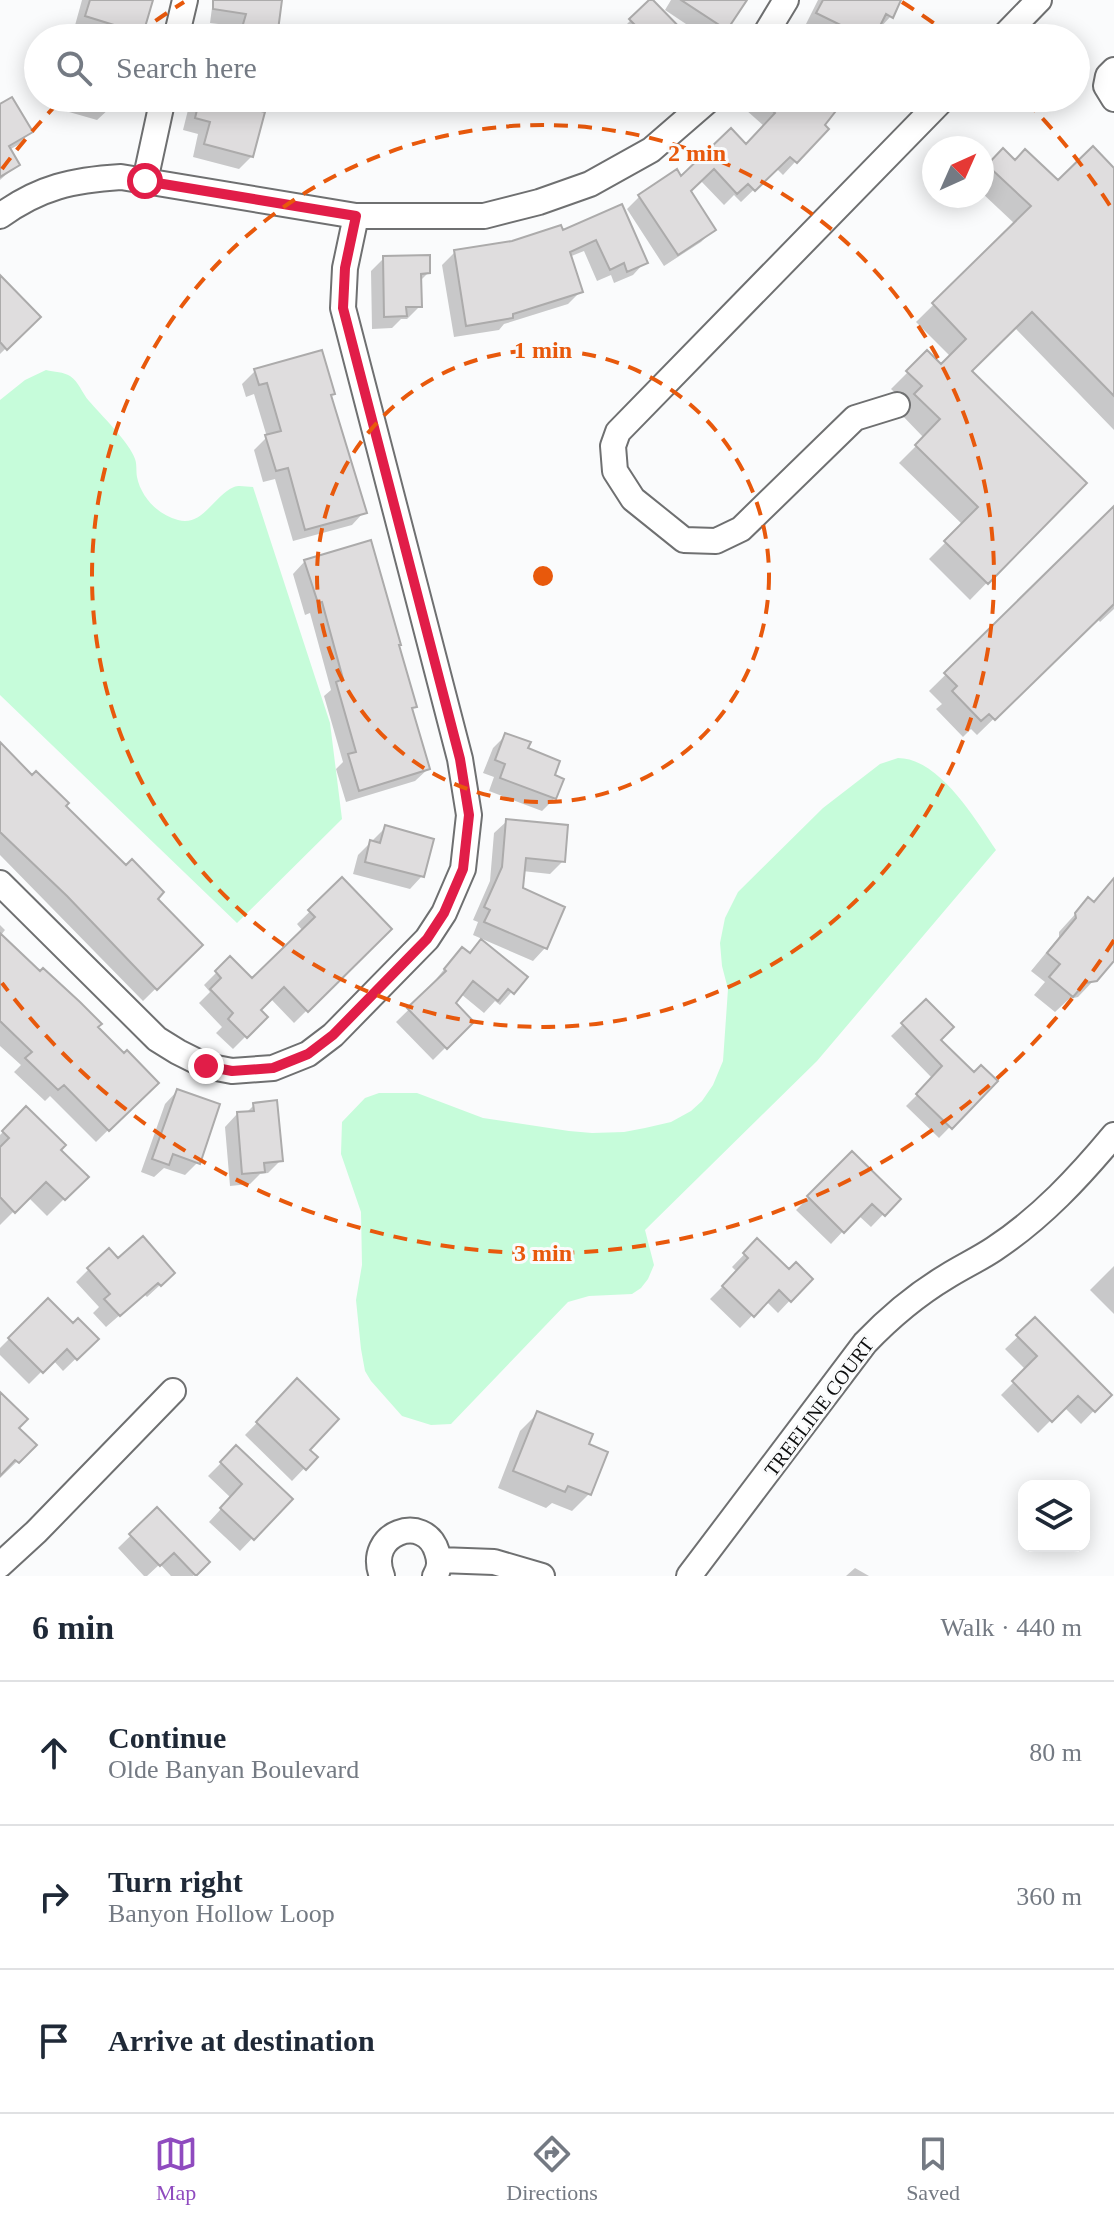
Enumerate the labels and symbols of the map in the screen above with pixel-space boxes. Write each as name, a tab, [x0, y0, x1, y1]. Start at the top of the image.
north arrow	[922, 136, 994, 208]
text: 2 min	[668, 140, 726, 166]
route start	[127, 163, 163, 199]
text: 1 min	[514, 337, 572, 363]
centre of rings	[529, 562, 557, 590]
route end	[188, 1048, 224, 1084]
text: 3 min	[514, 1240, 572, 1266]
street label: TREELINE COURT	[760, 1334, 878, 1480]

